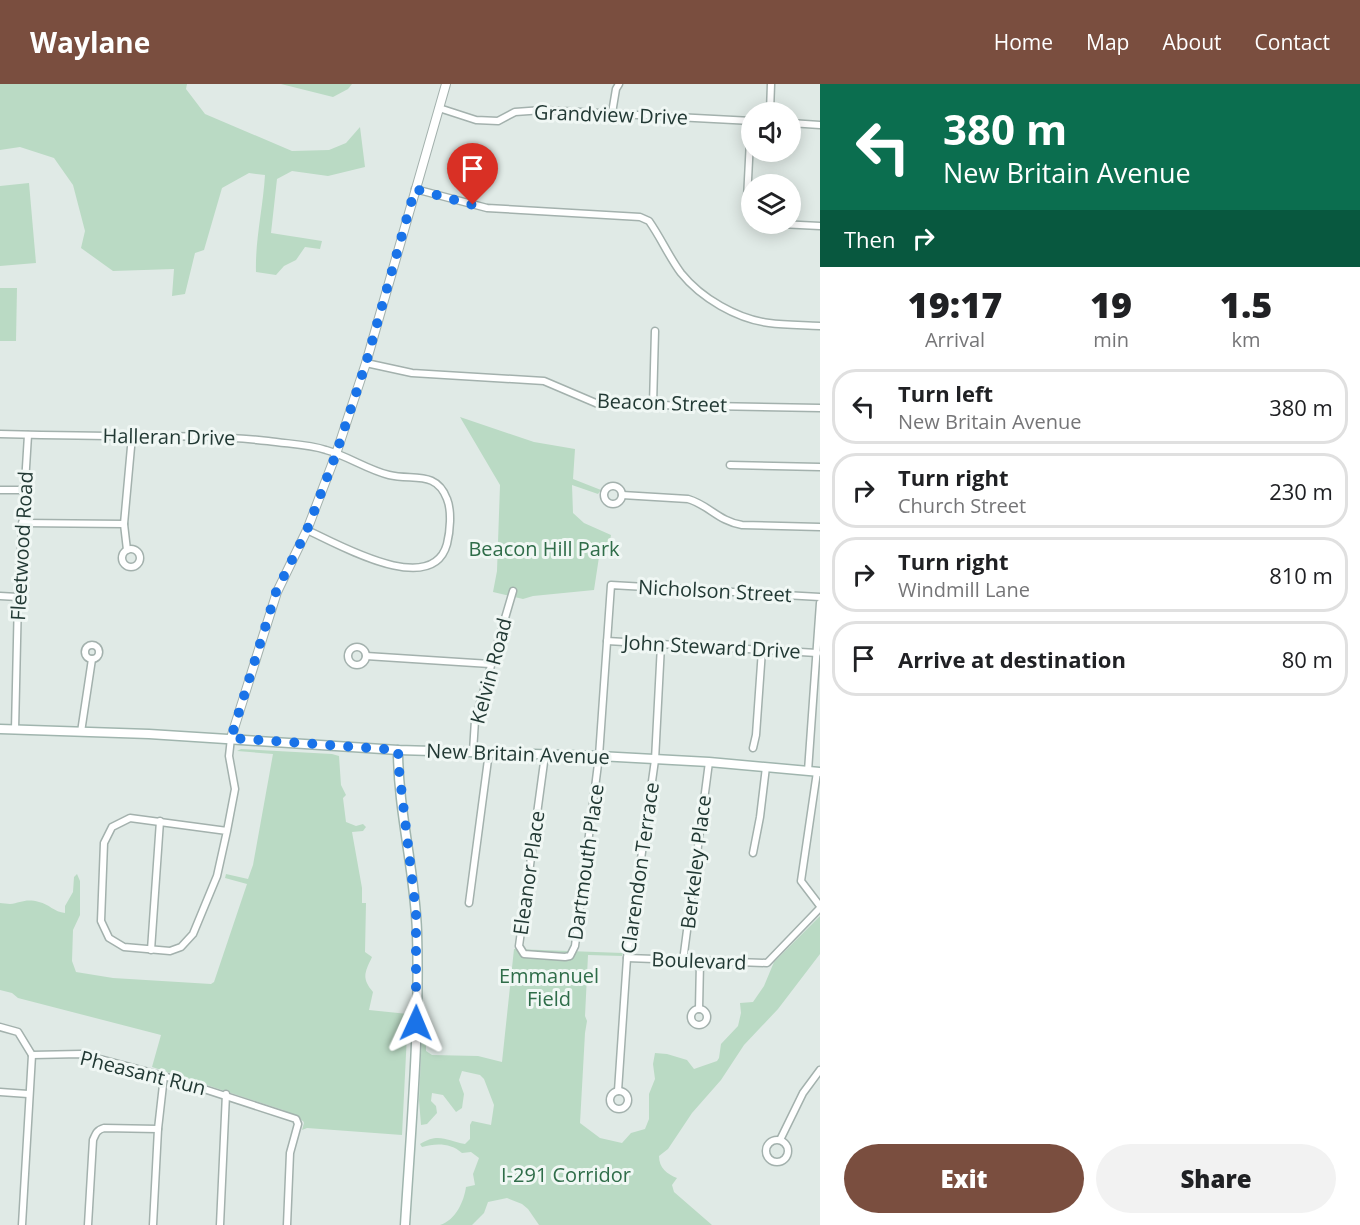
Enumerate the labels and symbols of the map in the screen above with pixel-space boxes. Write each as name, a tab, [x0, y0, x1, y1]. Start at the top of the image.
street label: Grandview Drive	[533, 98, 689, 131]
pin	[447, 143, 498, 205]
street label: Beacon Street	[596, 387, 728, 418]
street label: Halleran Drive	[102, 422, 236, 451]
street label: Fleetwood Road	[4, 471, 39, 621]
park label: Beacon Hill Park	[468, 535, 620, 562]
street label: Nicholson Street	[637, 573, 793, 608]
street label: Kelvin Road	[463, 615, 518, 727]
street label: John Steward Drive	[621, 628, 801, 665]
street label: New Britain Avenue	[426, 737, 610, 770]
street label: Clarendon Terrace	[614, 781, 665, 955]
street label: Dartmouth Place	[561, 782, 610, 942]
street label: Berkeley Place	[674, 794, 717, 930]
street label: Eleanor Place	[506, 809, 551, 937]
street label: Boulevard	[651, 945, 747, 976]
park label: Emmanuel Field	[499, 962, 599, 1012]
position arrow	[384, 991, 448, 1055]
street label: Pheasant Run	[77, 1044, 209, 1101]
park label: I-291 Corridor	[501, 1161, 631, 1188]

